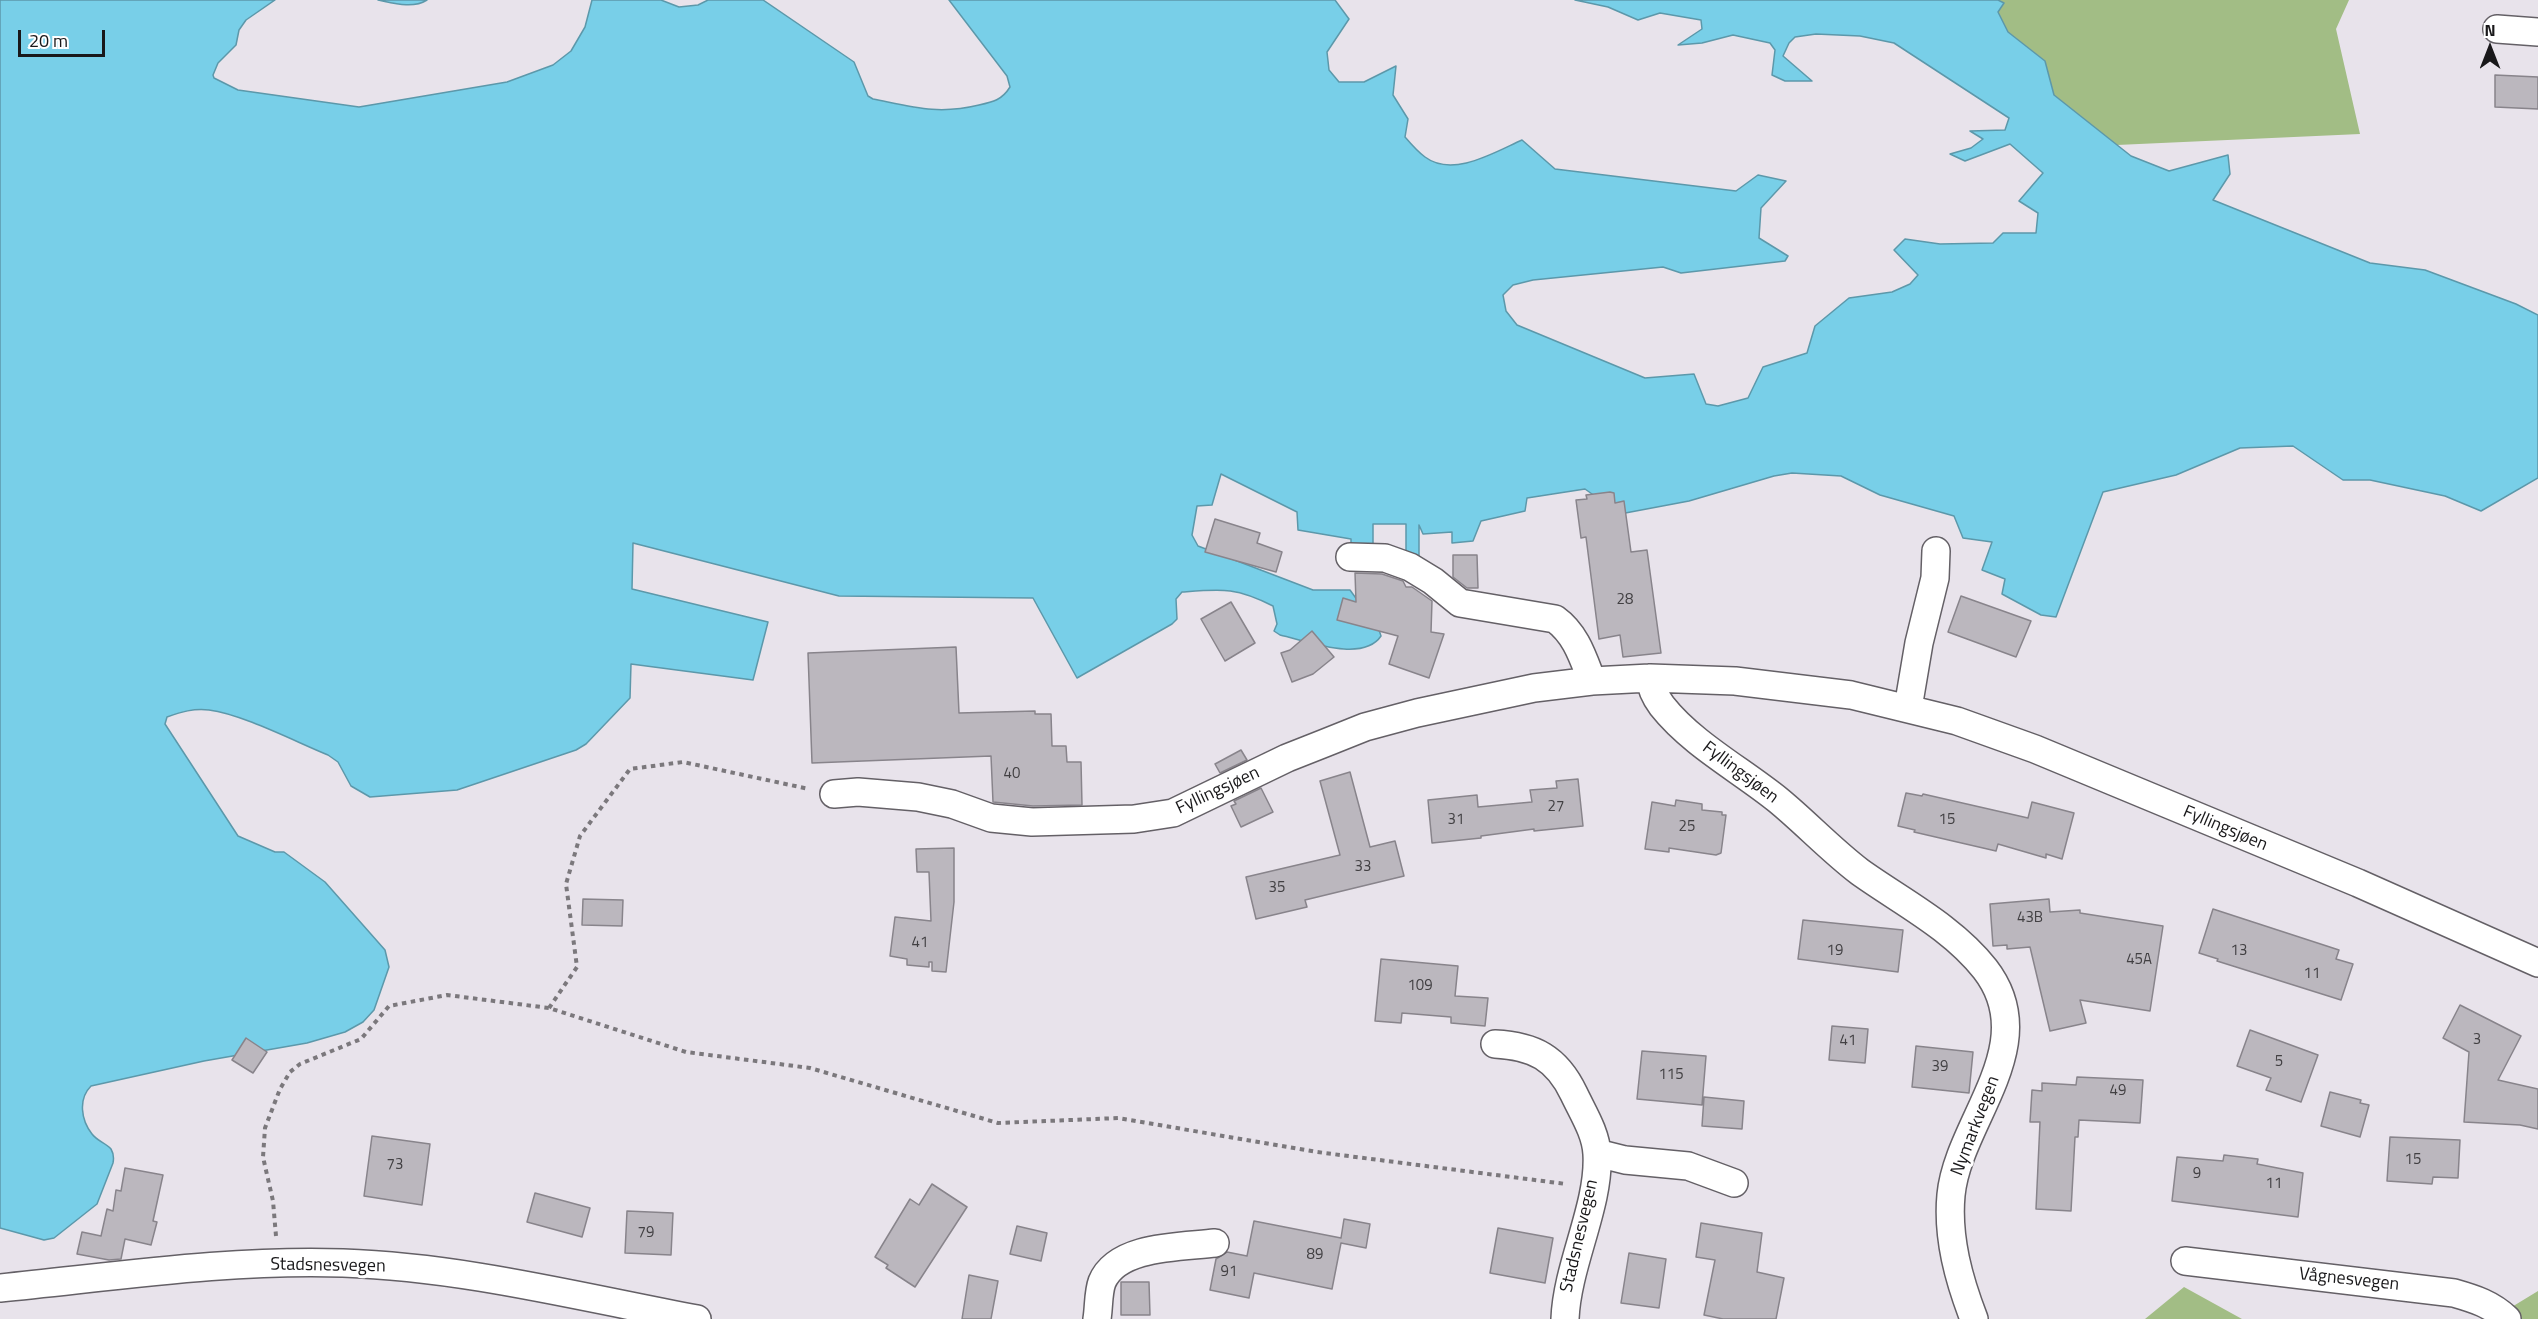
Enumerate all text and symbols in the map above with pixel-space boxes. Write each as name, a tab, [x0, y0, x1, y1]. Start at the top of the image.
scale bar	[21, 18, 108, 56]
north arrow	[2460, 18, 2520, 78]
text: N	[2484, 18, 2496, 42]
text: 20 m	[29, 27, 68, 54]
house number: 28	[1617, 591, 1633, 609]
street label: Fyllingsjøen	[1698, 737, 1782, 809]
street label: Fyllingsjøen	[1173, 762, 1263, 820]
house number: 40	[1004, 765, 1020, 783]
house number: 27	[1548, 798, 1564, 816]
street label: Fyllingsjøen	[2180, 802, 2270, 856]
house number: 31	[1448, 811, 1464, 829]
house number: 15	[1939, 811, 1955, 829]
house number: 25	[1679, 818, 1695, 836]
house number: 33	[1355, 858, 1371, 876]
house number: 35	[1269, 879, 1285, 897]
house number: 43B	[2017, 909, 2043, 927]
house number: 41	[912, 934, 928, 952]
house number: 19	[1827, 942, 1843, 960]
house number: 13	[2231, 942, 2247, 960]
house number: 45A	[2126, 951, 2152, 969]
house number: 11	[2304, 965, 2320, 983]
house number: 109	[1407, 977, 1433, 995]
house number: 3	[2473, 1031, 2481, 1049]
house number: 41	[1840, 1032, 1856, 1050]
house number: 5	[2275, 1053, 2283, 1071]
house number: 39	[1932, 1058, 1948, 1076]
house number: 115	[1658, 1066, 1684, 1084]
street label: Nymarkvegen	[1947, 1073, 2005, 1179]
house number: 49	[2110, 1082, 2126, 1100]
house number: 15	[2405, 1151, 2421, 1169]
house number: 73	[387, 1156, 403, 1174]
house number: 9	[2193, 1165, 2201, 1183]
house number: 11	[2266, 1175, 2282, 1193]
street label: Stadsnesvegen	[1556, 1177, 1604, 1295]
house number: 79	[638, 1224, 654, 1242]
house number: 89	[1307, 1246, 1323, 1264]
street label: Stadsnesvegen	[270, 1254, 386, 1278]
house number: 91	[1221, 1263, 1237, 1281]
street label: Vågnesvegen	[2298, 1264, 2400, 1296]

